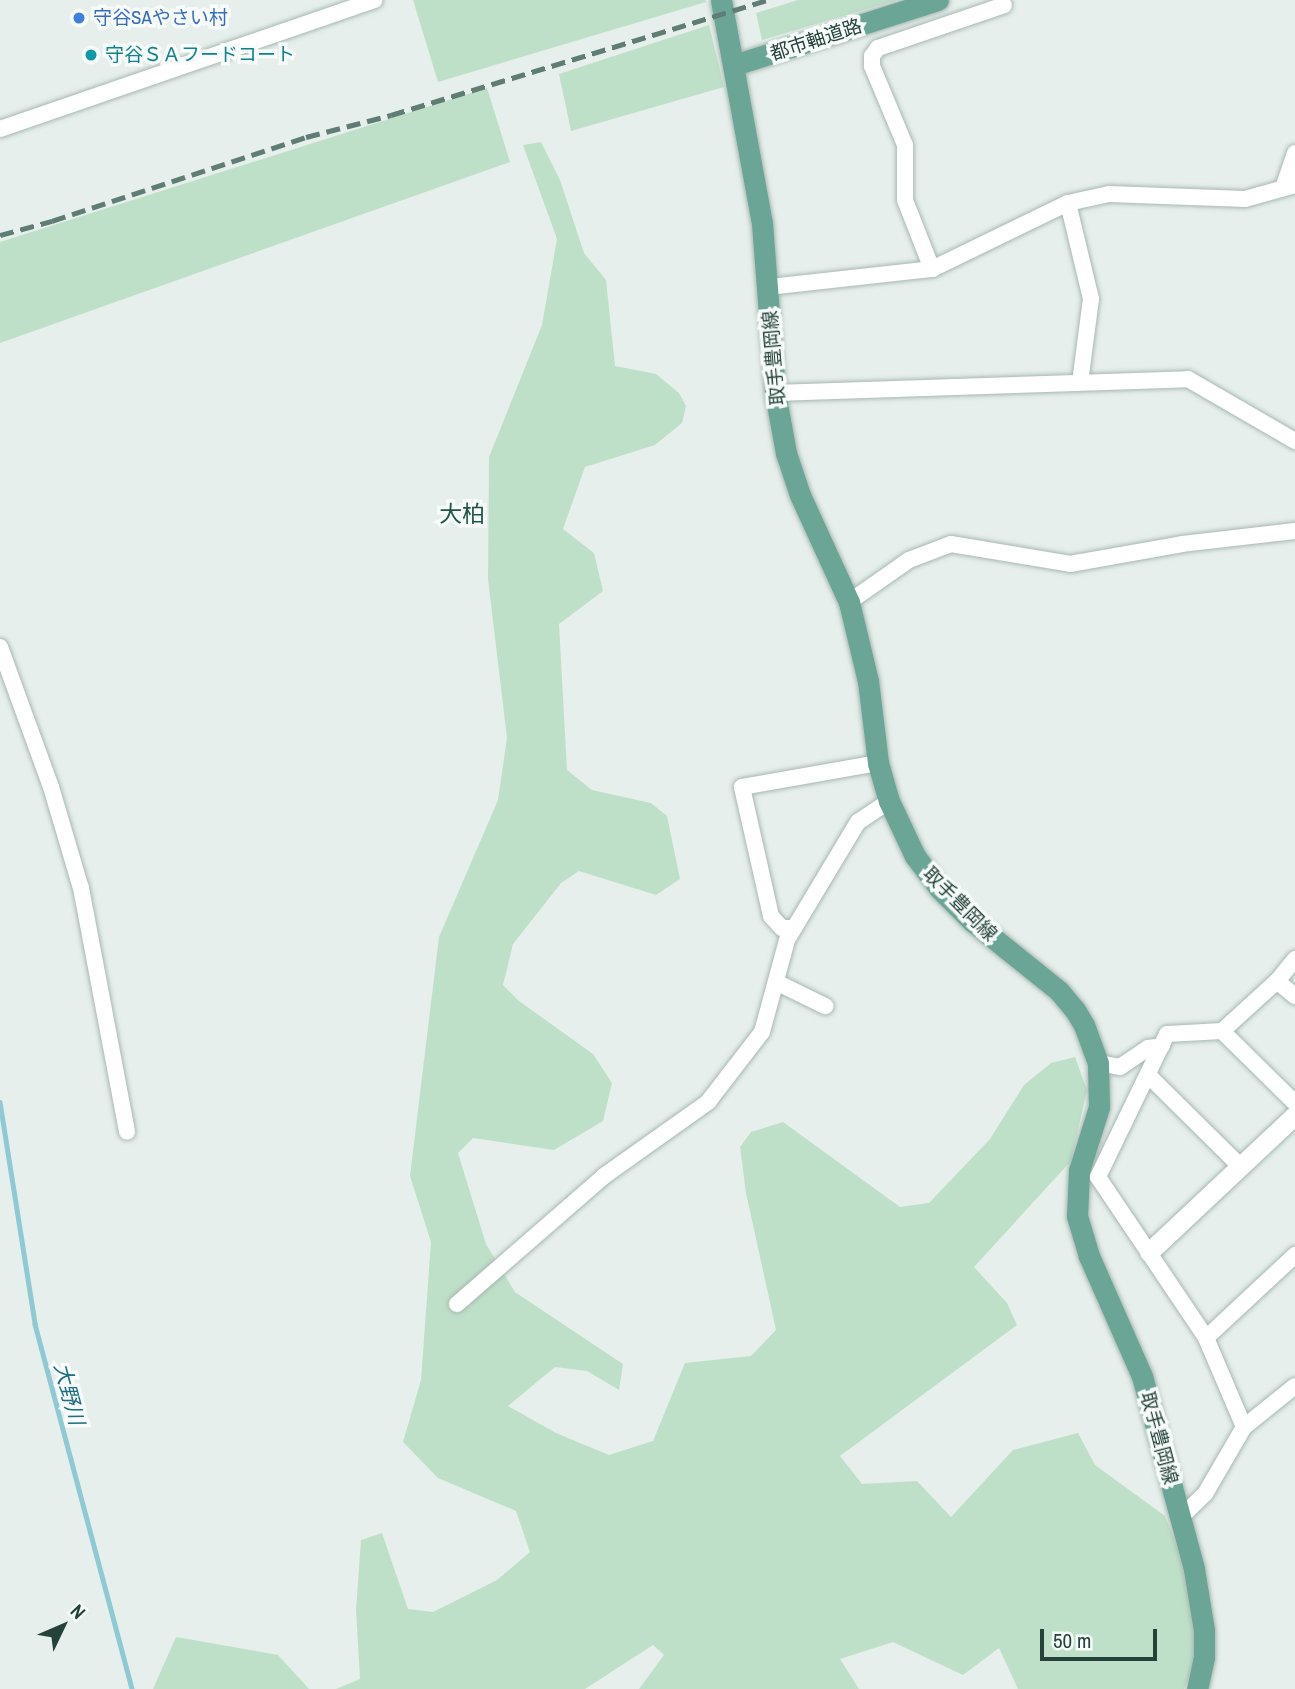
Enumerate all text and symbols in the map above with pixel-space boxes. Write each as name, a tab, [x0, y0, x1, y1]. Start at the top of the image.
place label: 守谷SAやさい村	[93, 7, 228, 29]
marker: 守谷SAやさい村	[71, 10, 87, 26]
street label: 都市軸道路	[767, 14, 865, 66]
place label: 守谷ＳＡフードコート	[105, 44, 295, 66]
marker: 守谷ＳＡフードコート	[83, 47, 99, 63]
street label: 取手豊岡線	[759, 310, 789, 406]
district label: 大柏	[439, 500, 485, 528]
street label: 取手豊岡線	[918, 862, 1002, 946]
water label: 大野川	[49, 1360, 89, 1428]
street label: 取手豊岡線	[1136, 1389, 1182, 1487]
north arrow	[28, 1591, 98, 1661]
text: N	[65, 1598, 91, 1624]
scale bar	[1043, 1616, 1160, 1660]
text: 50 m	[1053, 1626, 1091, 1655]

